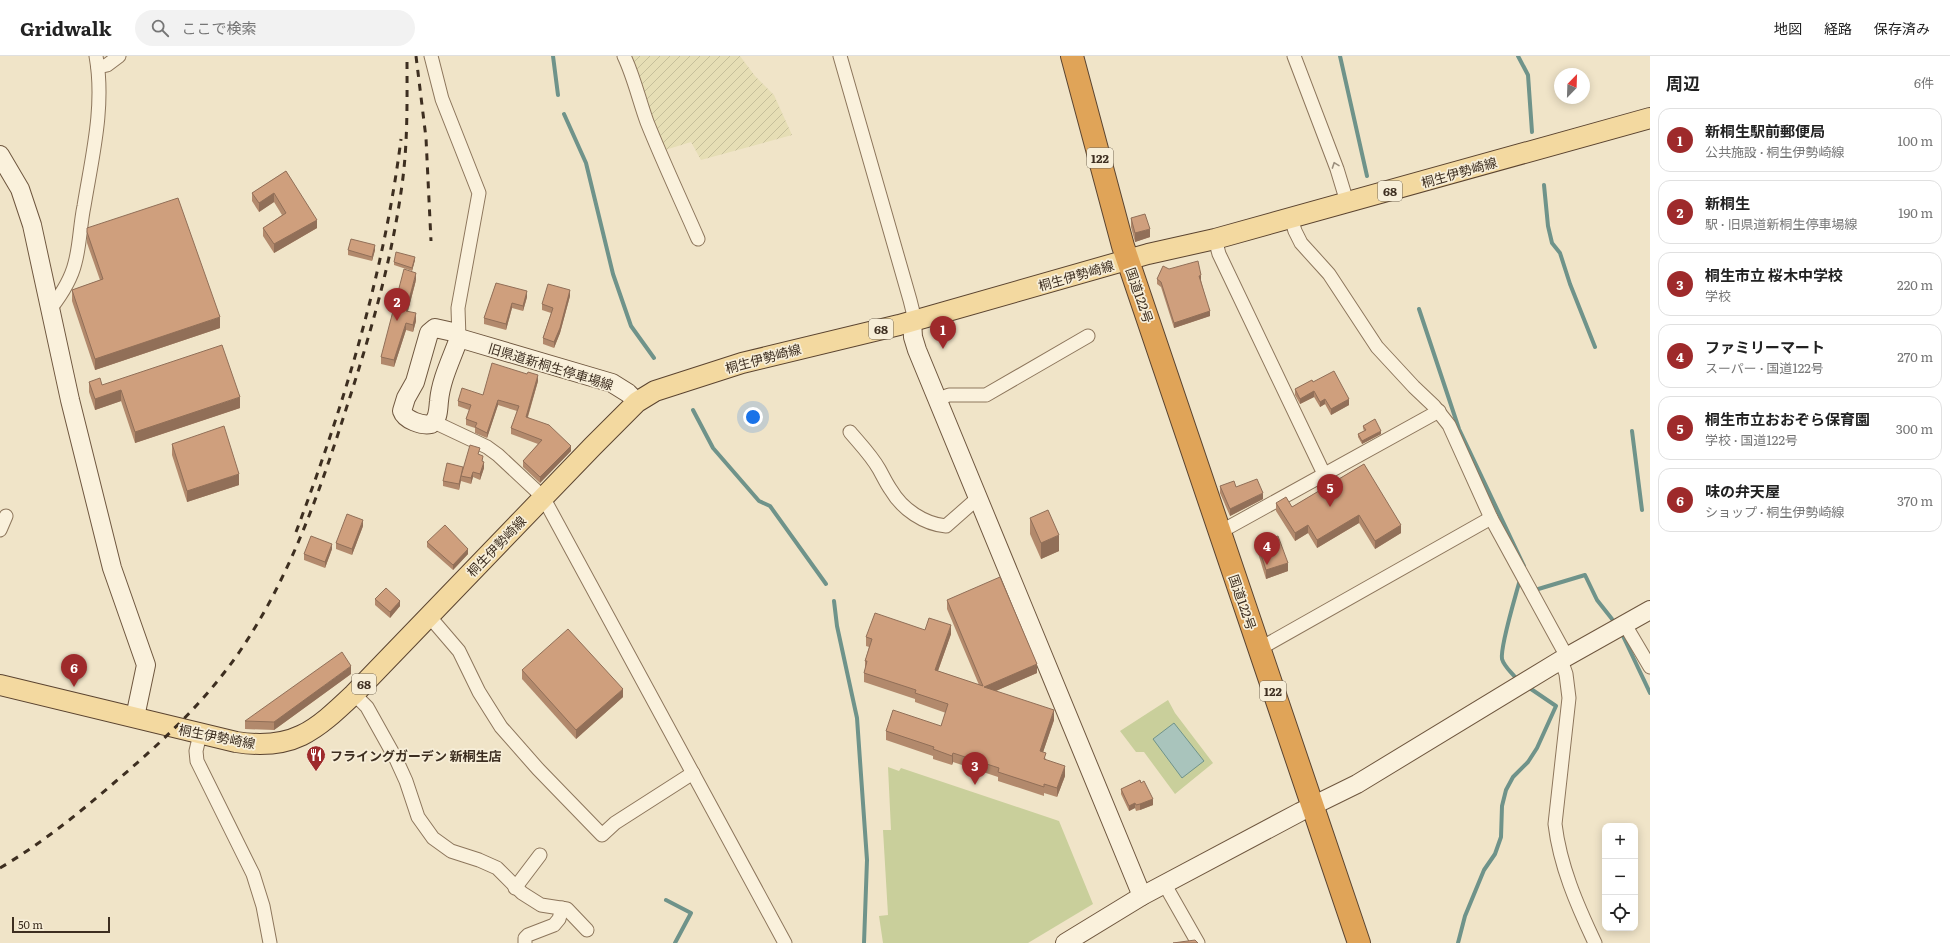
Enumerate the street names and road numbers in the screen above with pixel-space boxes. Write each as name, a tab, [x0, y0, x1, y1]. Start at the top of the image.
road number: 122	[1087, 148, 1113, 168]
street label: 桐生伊勢崎線	[1419, 152, 1499, 192]
road number: 68	[1378, 181, 1402, 201]
street label: 桐生伊勢崎線	[1036, 255, 1116, 295]
street label: 国道122号	[1122, 265, 1158, 325]
road number: 68	[869, 319, 893, 339]
street label: 旧県道新桐生停車場線	[486, 338, 616, 394]
street label: 桐生伊勢崎線	[723, 339, 803, 377]
street label: 桐生伊勢崎線	[462, 511, 530, 581]
street label: 国道122号	[1225, 572, 1261, 632]
road number: 68	[352, 674, 376, 694]
road number: 122	[1260, 681, 1286, 701]
street label: 桐生伊勢崎線	[177, 719, 257, 753]

